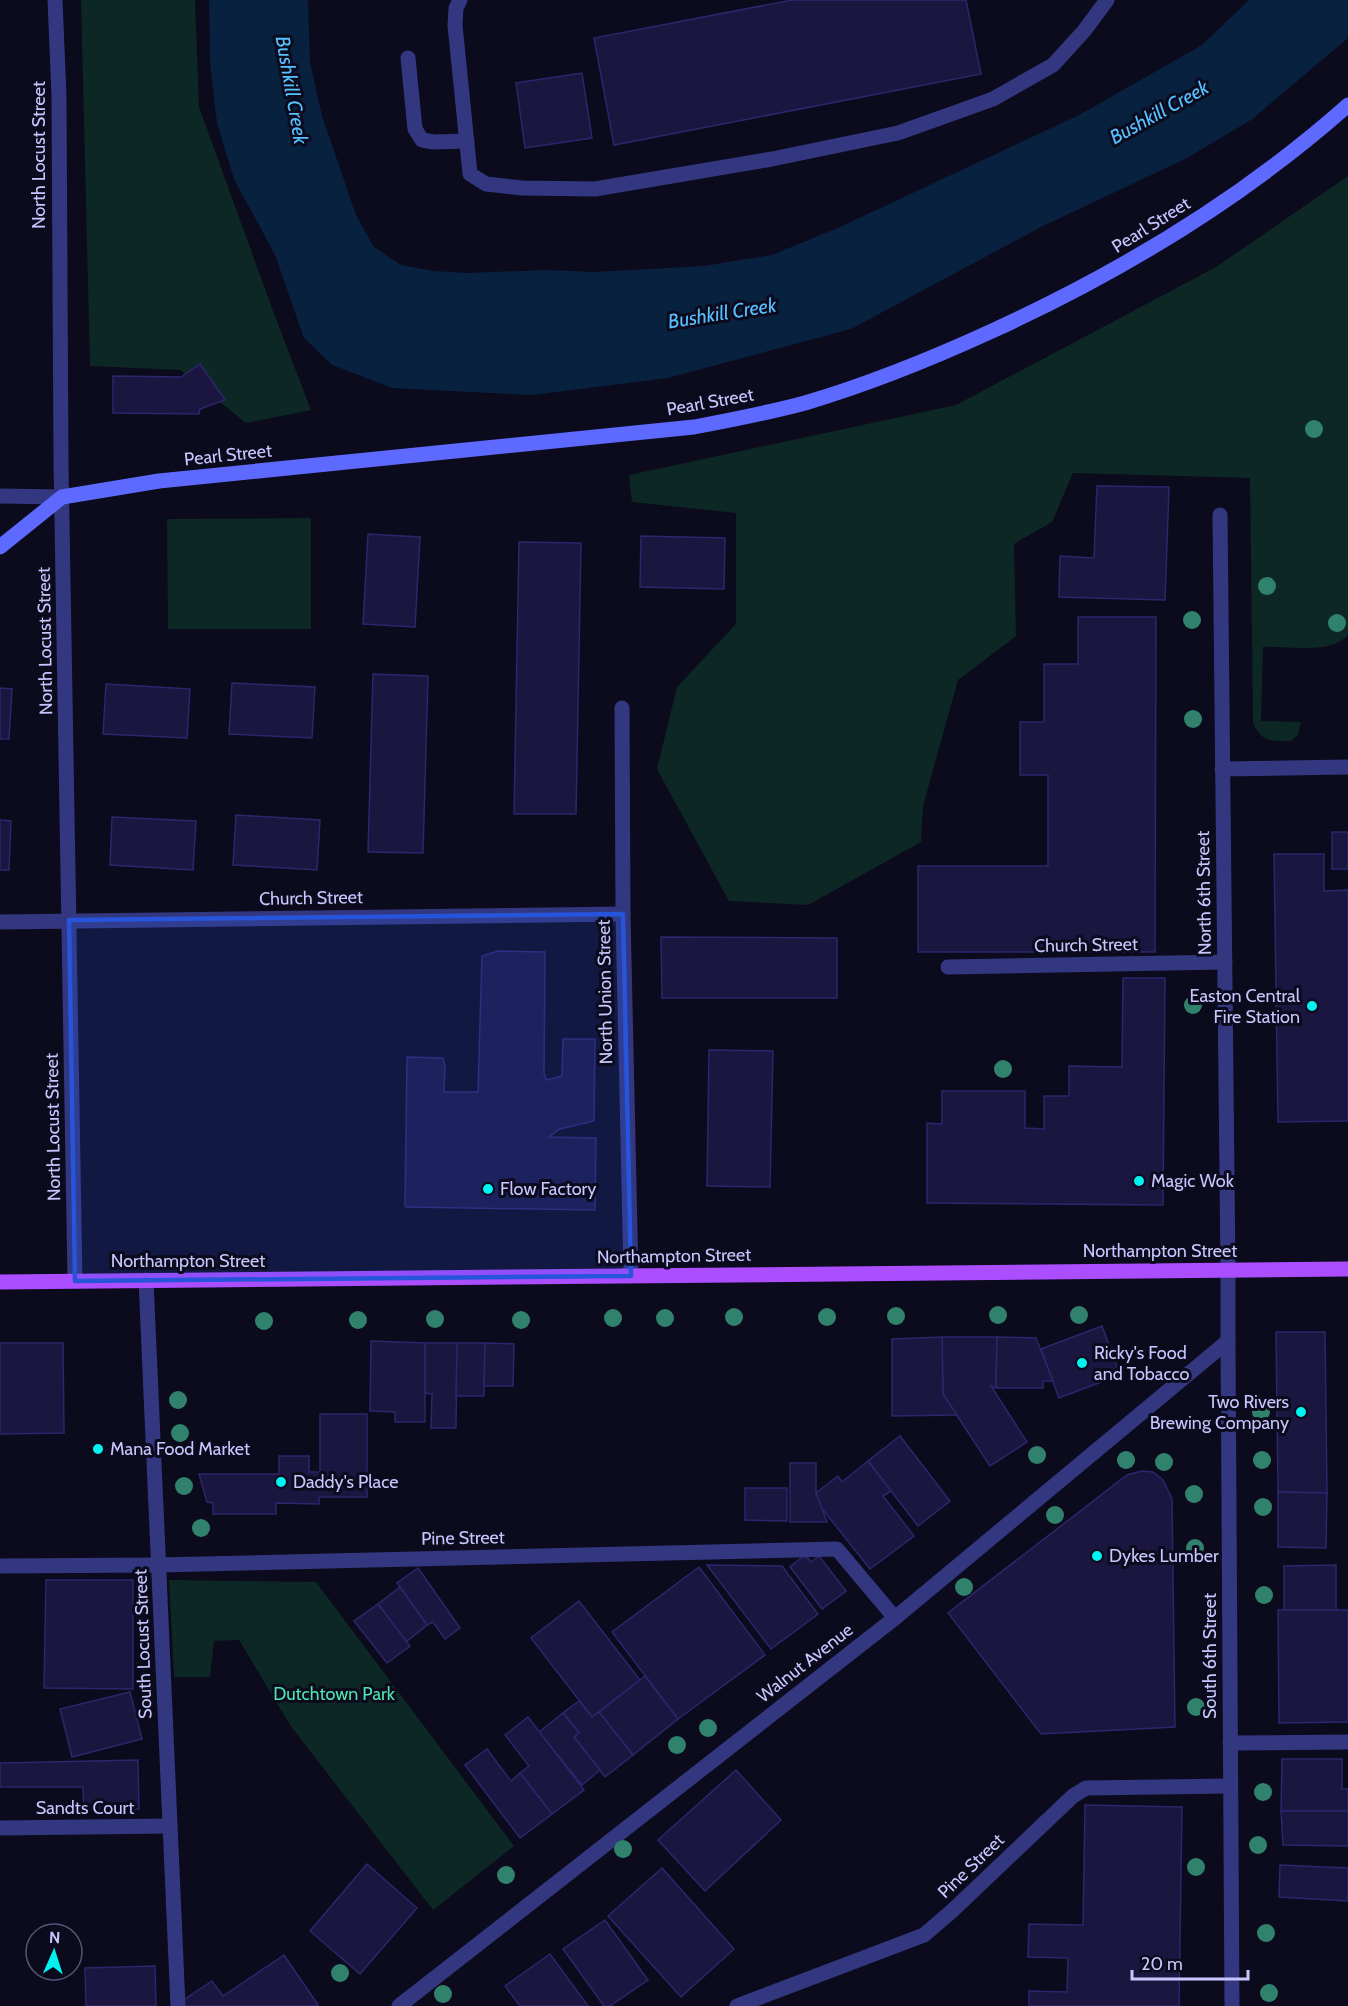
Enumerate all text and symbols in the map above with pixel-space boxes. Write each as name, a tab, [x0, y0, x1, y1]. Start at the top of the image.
water label: Bushkill Creek	[271, 34, 314, 147]
water label: Bushkill Creek	[1105, 74, 1214, 149]
street label: North Locust Street	[28, 81, 50, 229]
street label: Pearl Street	[1108, 192, 1194, 258]
water label: Bushkill Creek	[666, 292, 779, 333]
street label: Pearl Street	[665, 384, 755, 420]
street label: Pearl Street	[183, 439, 273, 471]
street label: North Locust Street	[33, 567, 57, 715]
street label: North 6th Street	[1192, 831, 1216, 955]
street label: Church Street	[259, 886, 363, 910]
street label: North Union Street	[593, 919, 617, 1065]
street label: Church Street	[1034, 933, 1138, 957]
place label: Easton Central Fire Station	[1189, 985, 1301, 1028]
marker: Easton Central Fire Station	[1305, 999, 1319, 1013]
street label: North Locust Street	[41, 1053, 65, 1201]
place label: Magic Wok	[1151, 1170, 1235, 1192]
marker: Magic Wok	[1132, 1174, 1146, 1188]
place label: Flow Factory	[500, 1178, 596, 1200]
marker: Flow Factory	[481, 1182, 495, 1196]
street label: Northampton Street	[1083, 1240, 1237, 1262]
street label: Northampton Street	[597, 1244, 751, 1268]
street label: Northampton Street	[111, 1250, 265, 1272]
place label: Ricky's Food and Tobacco	[1094, 1342, 1190, 1385]
marker: Ricky's Food and Tobacco	[1075, 1356, 1089, 1370]
place label: Two Rivers Brewing Company	[1150, 1391, 1289, 1434]
marker: Two Rivers Brewing Company	[1294, 1405, 1308, 1419]
place label: Mana Food Market	[110, 1438, 250, 1460]
marker: Mana Food Market	[91, 1442, 105, 1456]
place label: Daddy's Place	[293, 1471, 398, 1493]
marker: Daddy's Place	[274, 1475, 288, 1489]
street label: Pine Street	[421, 1526, 505, 1550]
place label: Dykes Lumber	[1109, 1545, 1219, 1567]
marker: Dykes Lumber	[1090, 1549, 1104, 1563]
street label: South Locust Street	[129, 1569, 157, 1719]
street label: South 6th Street	[1199, 1593, 1221, 1719]
street label: Walnut Avenue	[753, 1619, 857, 1707]
park label: Dutchtown Park	[273, 1683, 396, 1705]
street label: Sandts Court	[36, 1797, 134, 1819]
street label: Pine Street	[933, 1829, 1009, 1903]
north arrow	[24, 1922, 84, 1982]
text: N	[49, 1928, 61, 1947]
scale bar	[1132, 1943, 1248, 1981]
text: 20 m	[1141, 1953, 1183, 1975]

